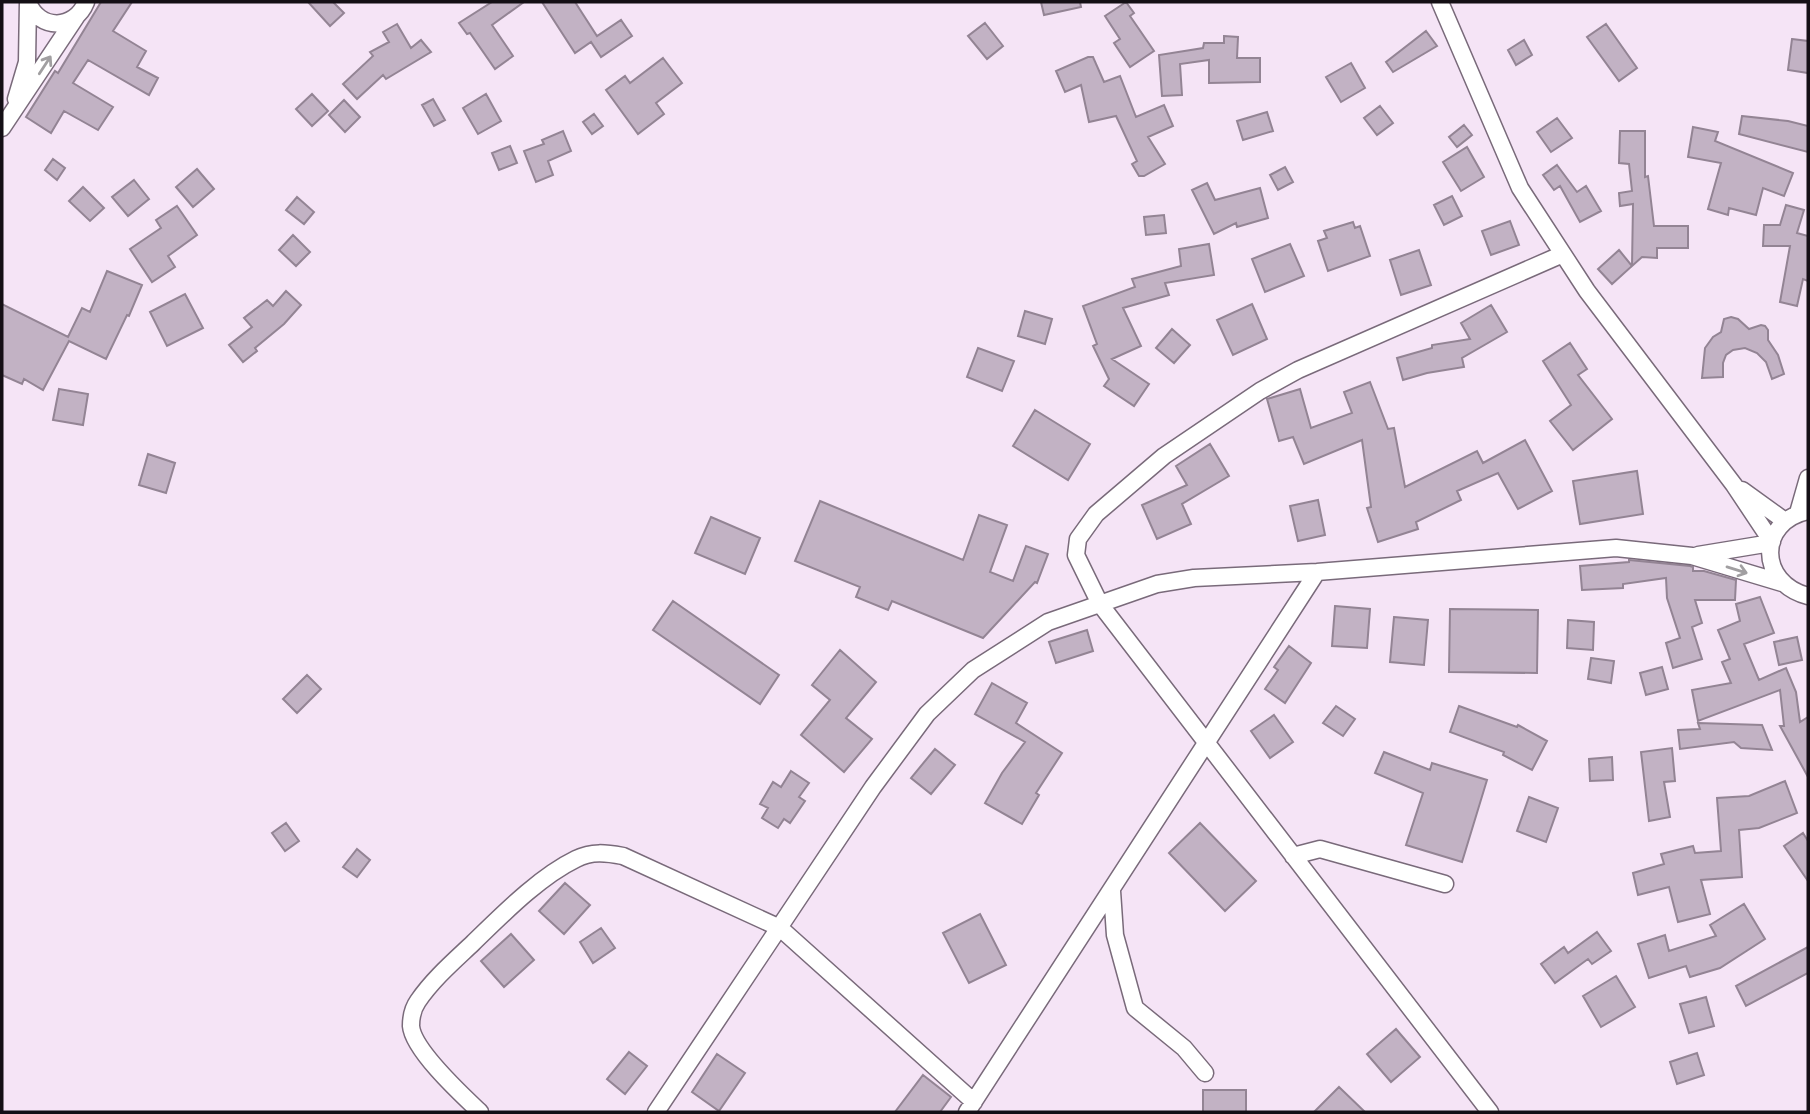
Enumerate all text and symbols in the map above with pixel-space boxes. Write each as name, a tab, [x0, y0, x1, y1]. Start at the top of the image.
one-way arrow	[38, 56, 53, 75]
one-way arrow	[1726, 564, 1748, 577]

